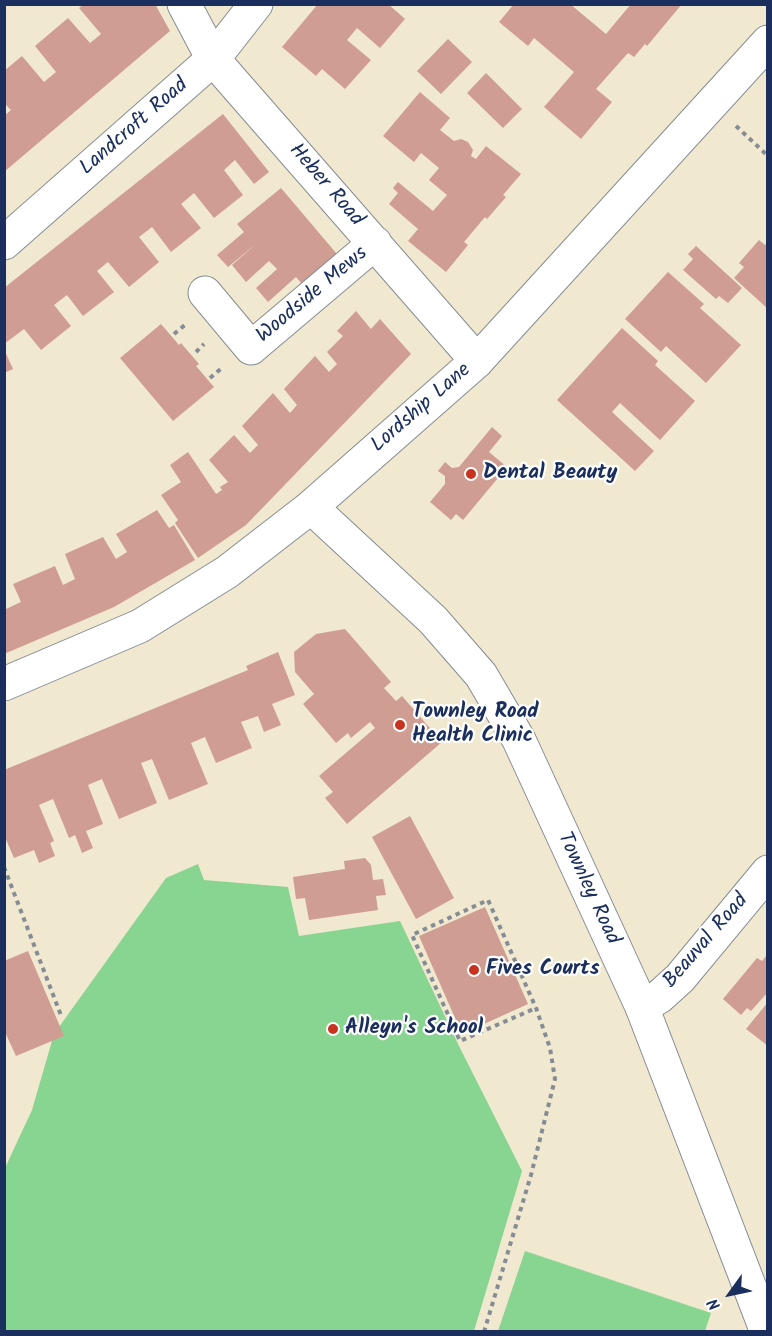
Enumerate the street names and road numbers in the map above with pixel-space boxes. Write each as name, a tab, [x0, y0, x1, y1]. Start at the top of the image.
street label: Landcroft Road	[76, 74, 194, 182]
street label: Heber Road	[282, 139, 368, 233]
street label: Woodside Mews	[252, 242, 374, 350]
street label: Lordship Lane	[367, 359, 477, 459]
street label: Townley Road	[550, 829, 624, 949]
street label: Beauval Road	[659, 890, 755, 994]

